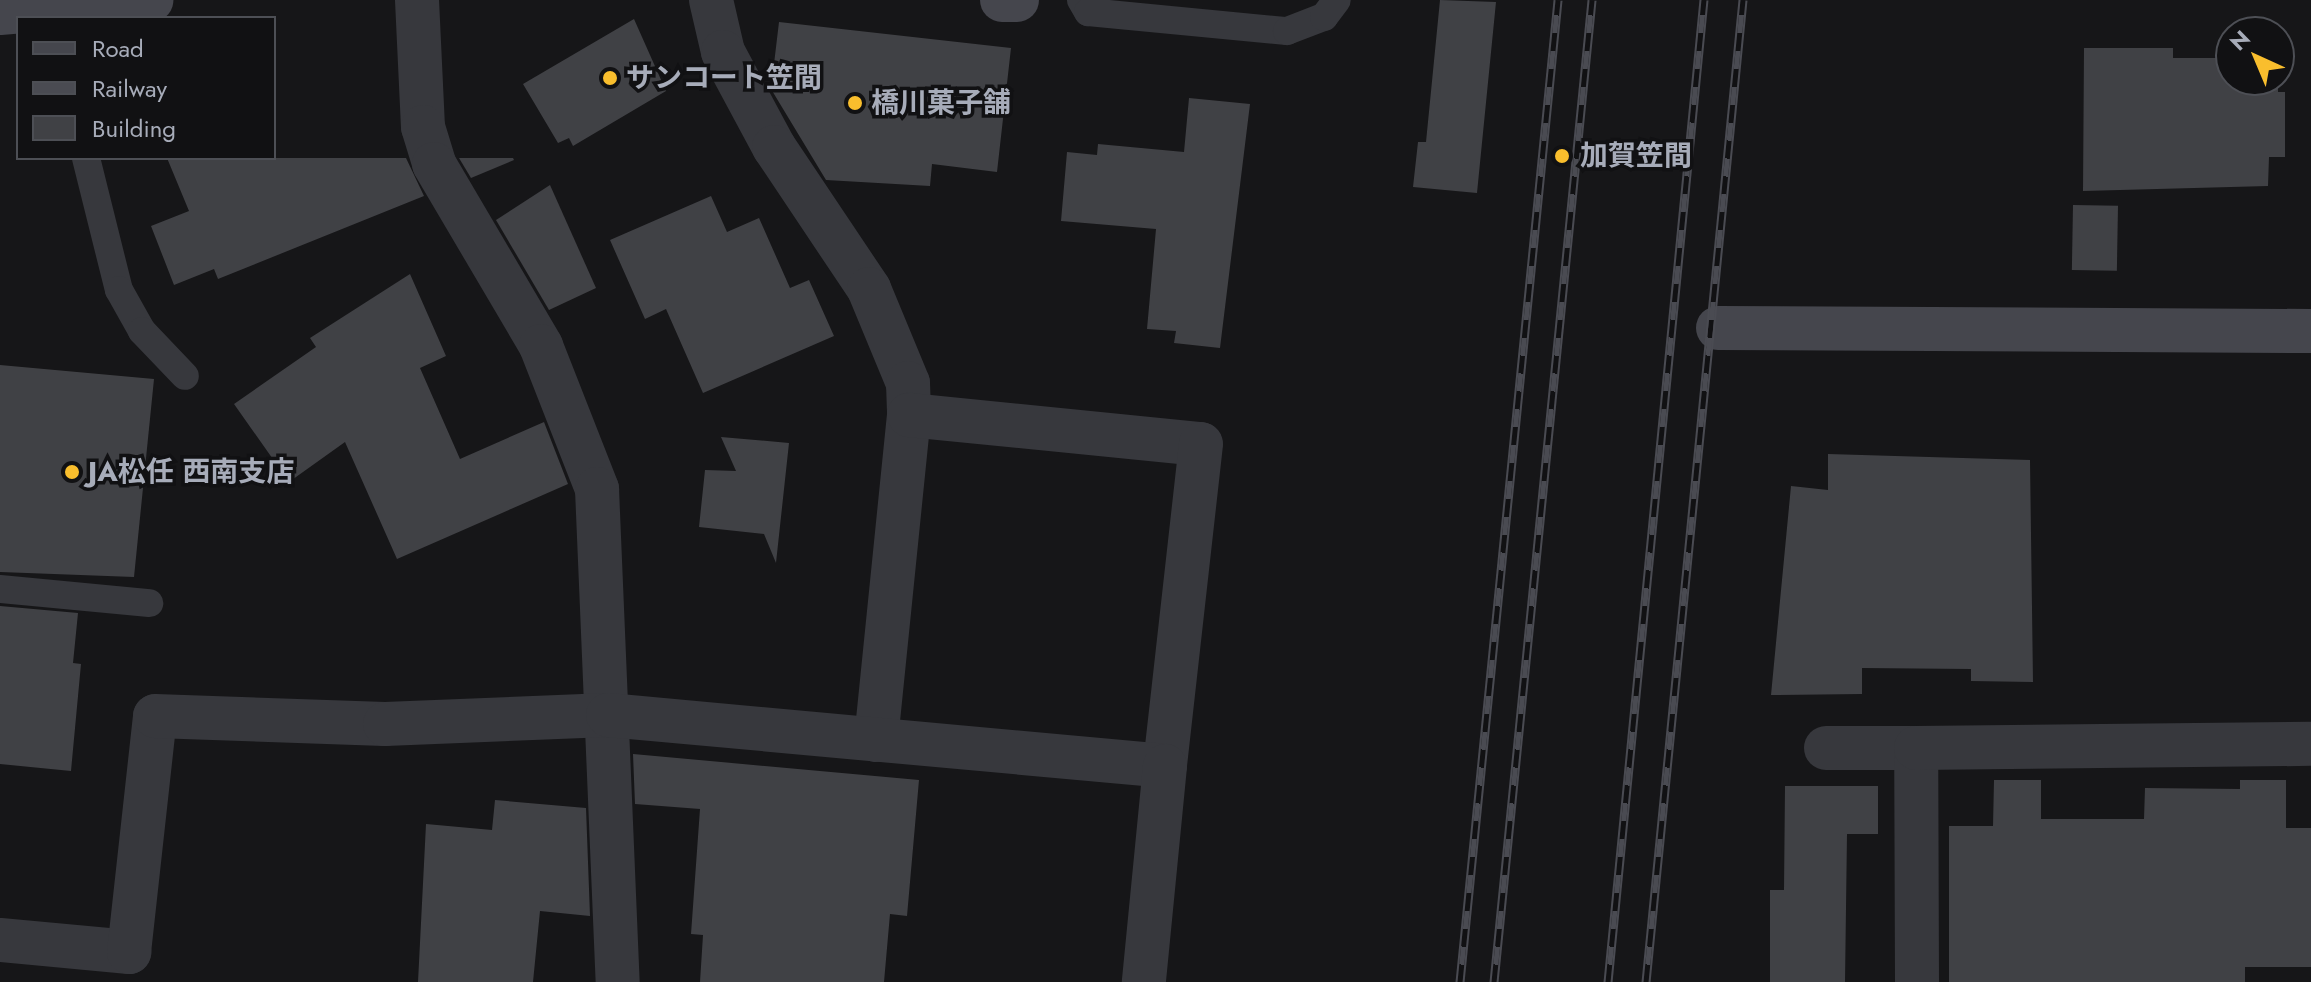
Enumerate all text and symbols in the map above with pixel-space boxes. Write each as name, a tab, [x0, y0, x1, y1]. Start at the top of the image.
legend	[16, 16, 276, 160]
north arrow	[2215, 16, 2295, 96]
text: N	[2222, 23, 2257, 58]
text: Road	[92, 31, 144, 66]
place label: サンコート笠間	[626, 61, 822, 95]
marker: サンコート笠間	[601, 69, 619, 87]
text: Railway	[92, 71, 167, 106]
place label: 橋川菓子舗	[871, 86, 1011, 120]
marker: 橋川菓子舗	[846, 94, 864, 112]
text: Building	[92, 111, 176, 146]
place label: 加賀笠間	[1580, 139, 1692, 173]
marker: 加賀笠間	[1551, 145, 1573, 167]
place label: JA松任 西南支店	[88, 455, 294, 489]
marker: JA松任 西南支店	[63, 463, 81, 481]

